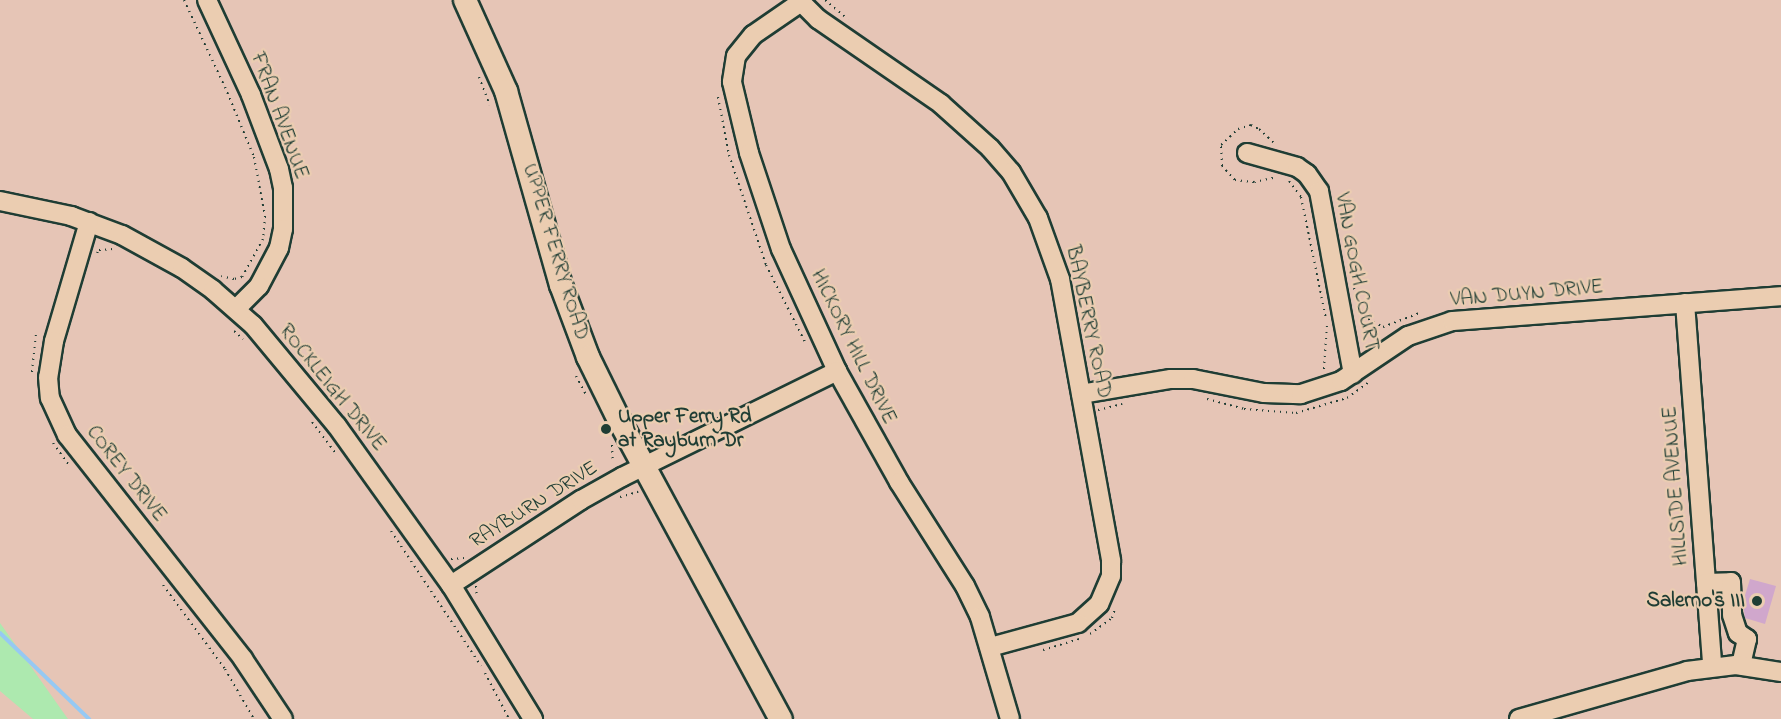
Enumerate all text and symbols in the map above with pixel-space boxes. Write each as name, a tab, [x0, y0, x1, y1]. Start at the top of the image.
street label: FRAN AVENUE	[244, 49, 314, 183]
street label: UPPER FERRY ROAD	[516, 161, 594, 343]
street label: VAN GOGH COURT	[1328, 191, 1384, 353]
street label: BAYBERRY ROAD	[1059, 243, 1117, 401]
street label: HICKORY HILL DRIVE	[805, 265, 901, 429]
street label: VAN DUYN DRIVE	[1450, 275, 1604, 313]
street label: ROCKLEIGH DRIVE	[273, 319, 391, 457]
place label: Upper Ferry Rd at Rayburn Dr	[618, 404, 752, 454]
street label: HILLSIDE AVENUE	[1658, 405, 1694, 567]
street label: COREY DRIVE	[80, 421, 172, 527]
marker: Upper Ferry Rd at Rayburn Dr	[599, 422, 613, 436]
street label: RAYBURN DRIVE	[465, 456, 603, 554]
place label: Salerno's III	[1647, 588, 1745, 614]
marker: Salerno's III	[1750, 594, 1764, 608]

